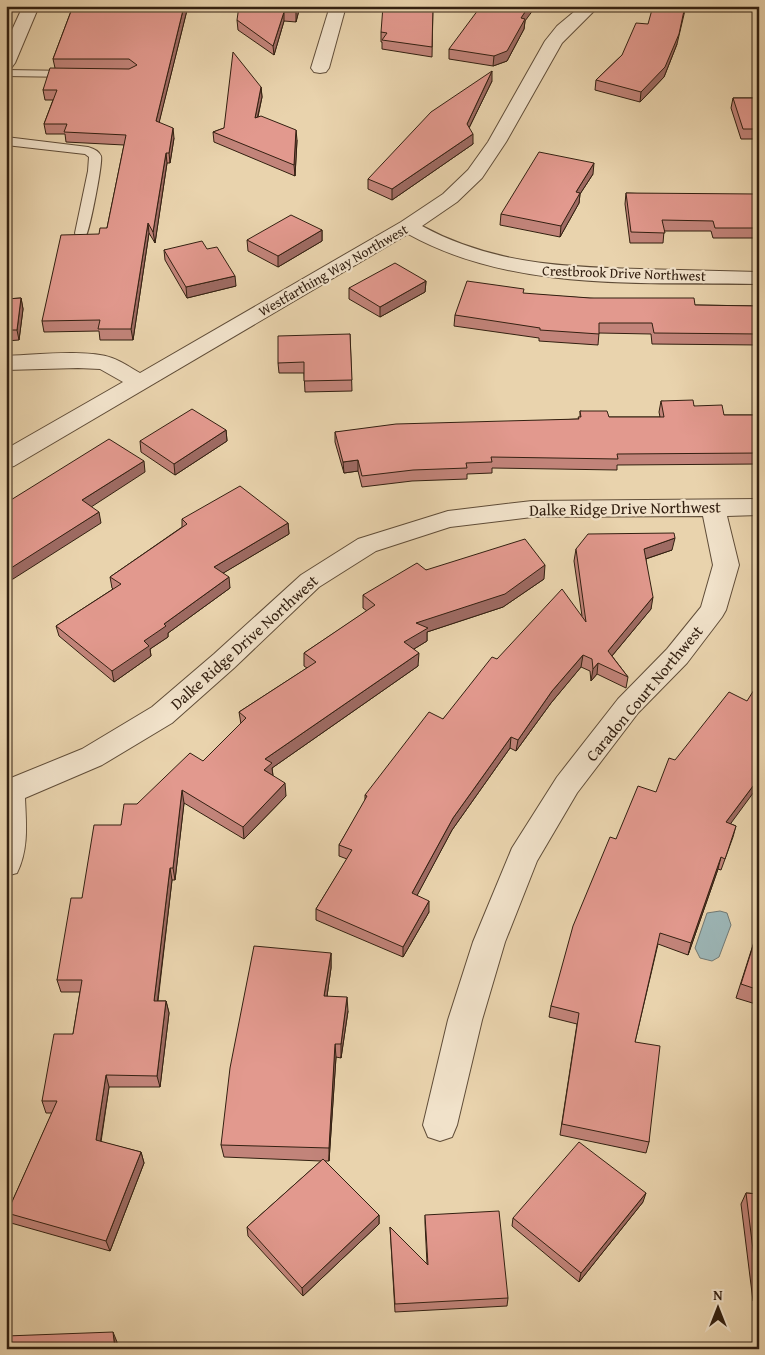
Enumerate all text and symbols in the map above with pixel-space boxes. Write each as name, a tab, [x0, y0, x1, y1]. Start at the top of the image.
street label: Westfarthing Way Northwest	[255, 219, 411, 321]
street label: Crestbrook Drive Northwest	[542, 260, 706, 286]
street label: Dalke Ridge Drive Northwest	[529, 494, 721, 522]
street label: Dalke Ridge Drive Northwest	[165, 569, 324, 715]
street label: Caradon Court Northwest	[580, 619, 708, 766]
north arrow	[692, 1282, 742, 1332]
text: N	[713, 1285, 723, 1305]

